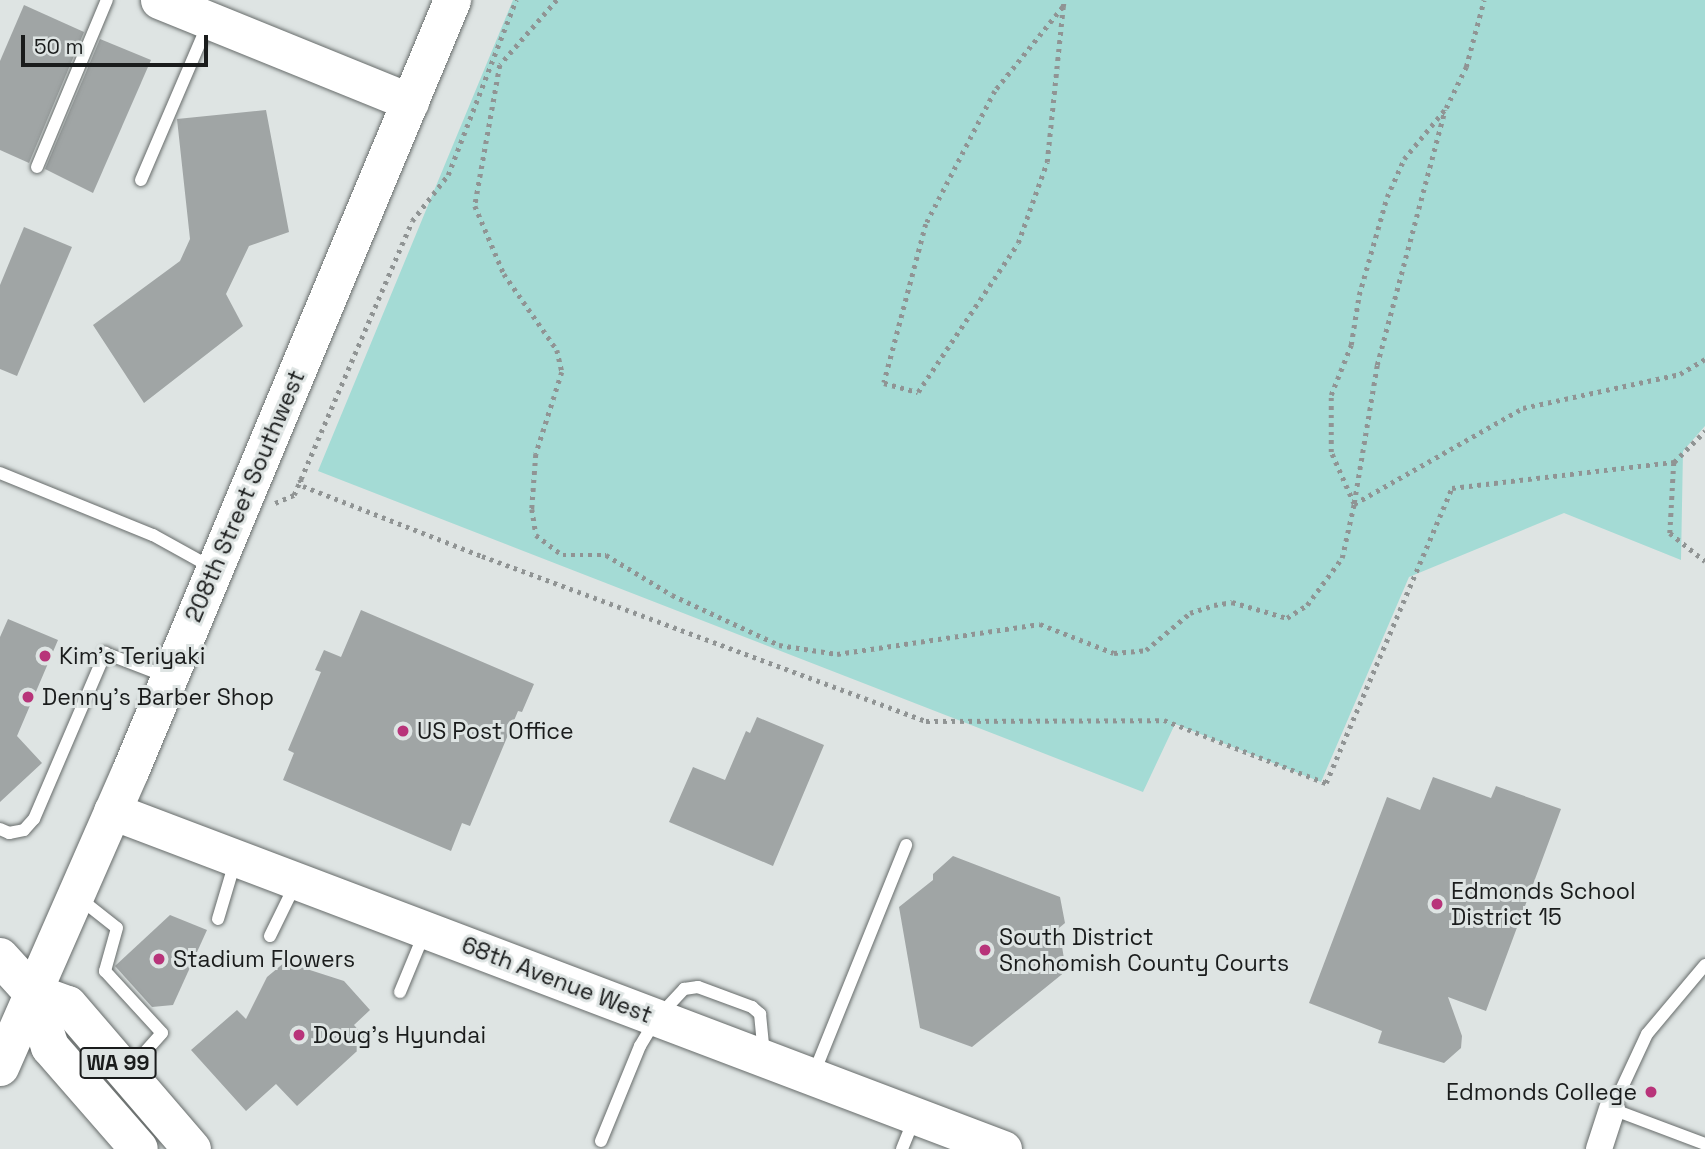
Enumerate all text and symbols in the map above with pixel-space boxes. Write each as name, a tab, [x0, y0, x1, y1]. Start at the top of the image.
scale bar	[24, 21, 212, 65]
text: 50 m	[34, 33, 84, 60]
street label: 208th Street Southwest	[179, 366, 311, 626]
place label: Kim's Teriyaki	[59, 642, 206, 670]
marker: Kim's Teriyaki	[37, 648, 53, 664]
place label: Denny's Barber Shop	[42, 683, 274, 711]
marker: Denny's Barber Shop	[20, 689, 36, 705]
place label: US Post Office	[417, 717, 574, 745]
marker: US Post Office	[395, 723, 411, 739]
place label: Edmonds School District 15	[1451, 877, 1636, 931]
marker: Edmonds School District 15	[1429, 896, 1445, 912]
place label: South District Snohomish County Courts	[999, 923, 1289, 977]
street label: 68th Avenue West	[458, 931, 656, 1029]
marker: South District Snohomish County Courts	[977, 942, 993, 958]
place label: Stadium Flowers	[173, 945, 355, 973]
marker: Stadium Flowers	[151, 951, 167, 967]
place label: Doug's Hyundai	[313, 1021, 486, 1049]
marker: Doug's Hyundai	[291, 1027, 307, 1043]
road number: WA 99	[78, 1046, 158, 1080]
place label: Edmonds College	[1446, 1078, 1637, 1106]
marker: Edmonds College	[1643, 1084, 1659, 1100]

